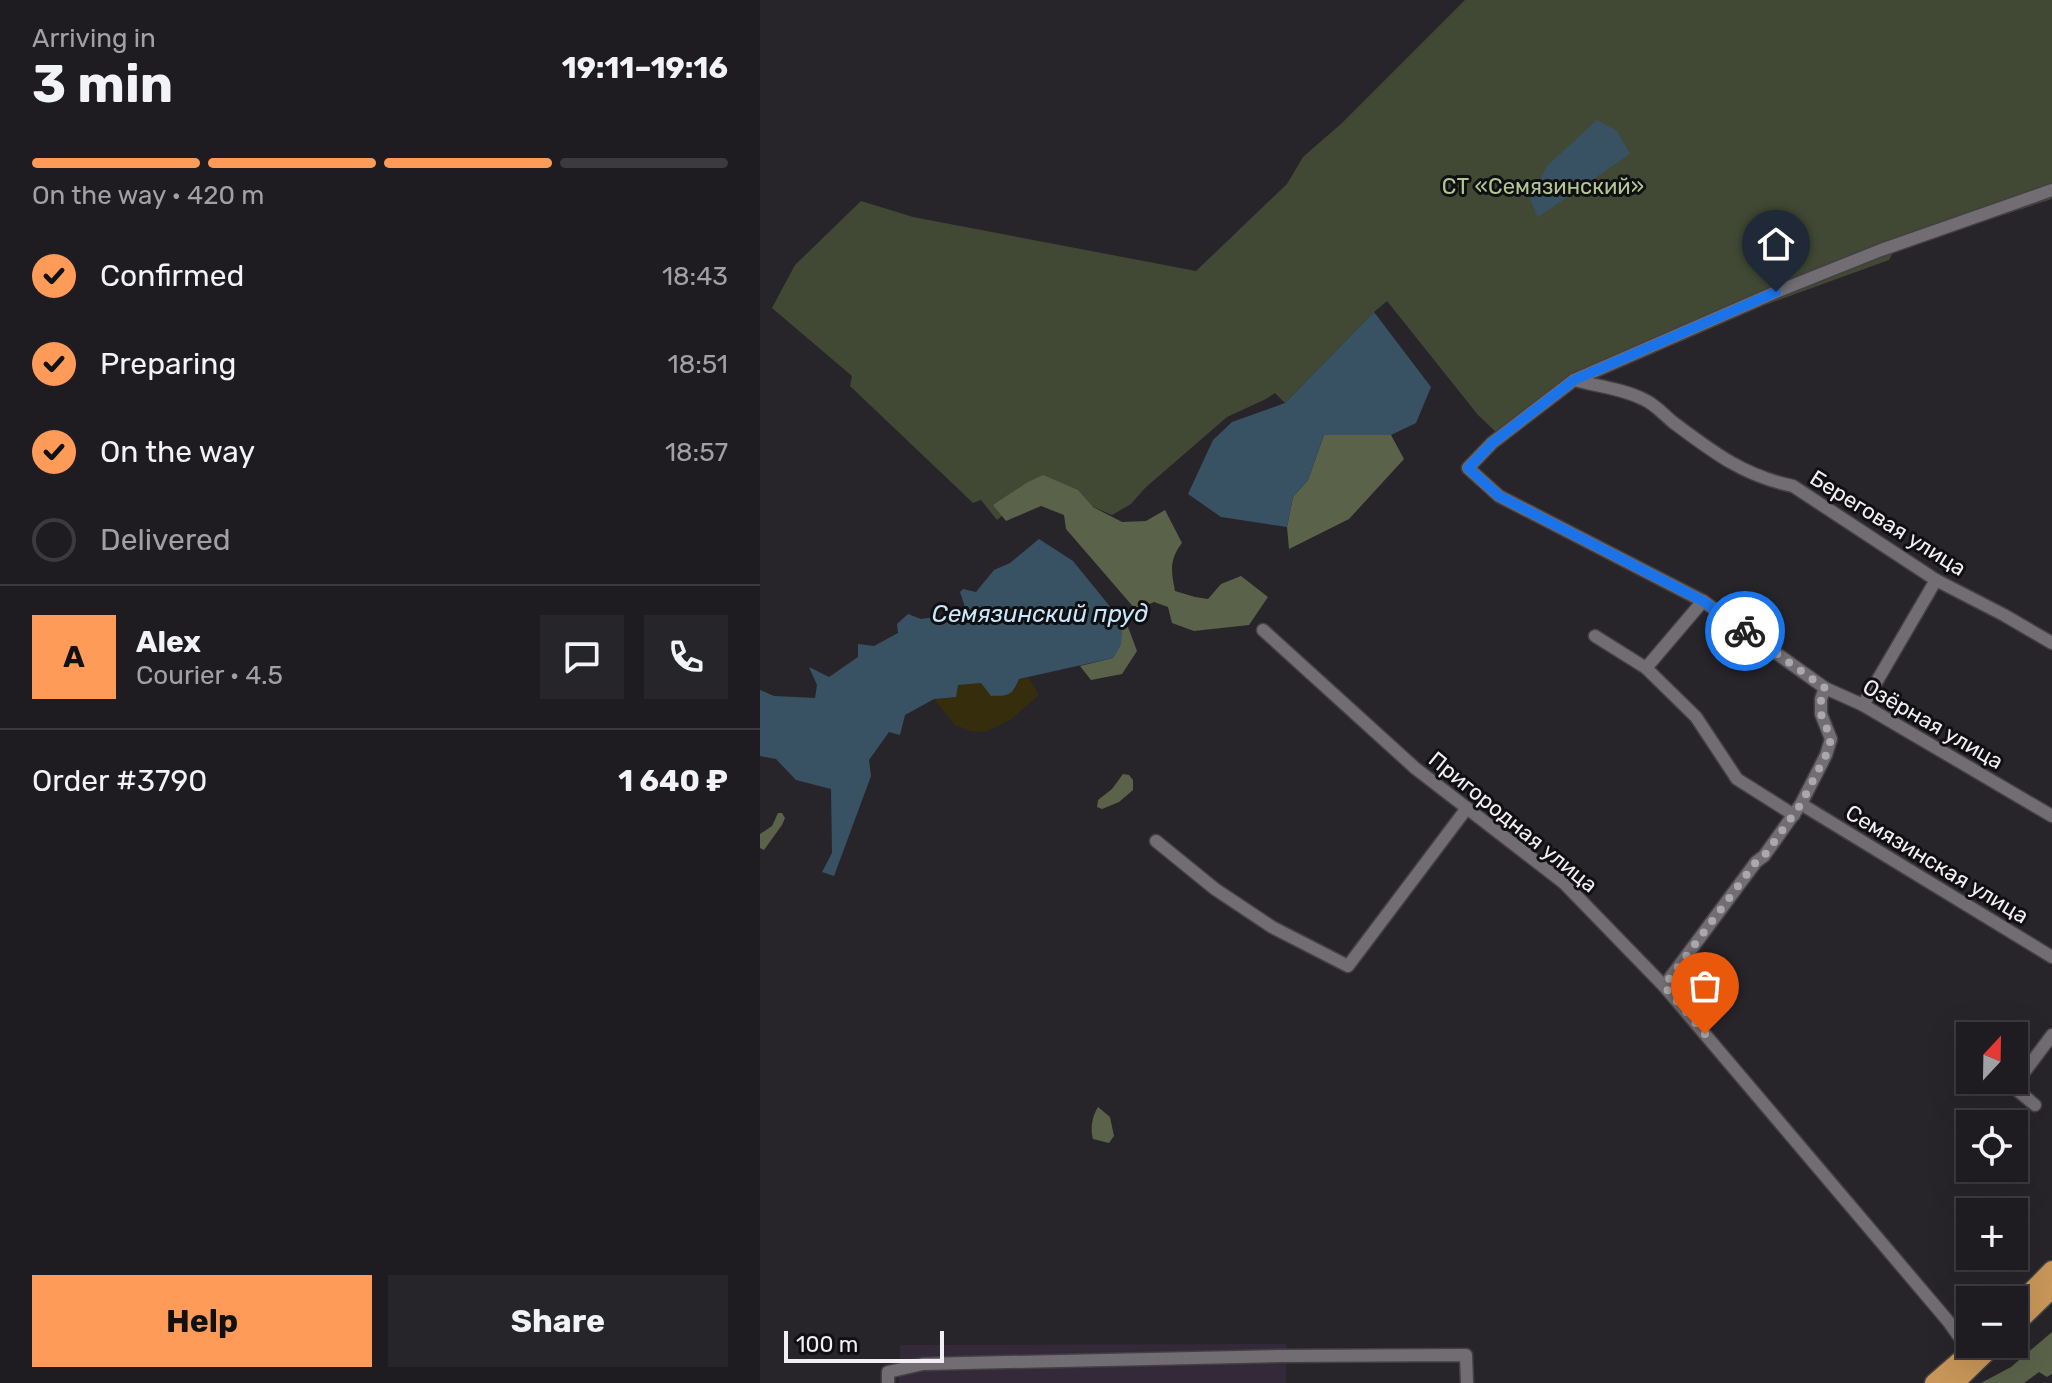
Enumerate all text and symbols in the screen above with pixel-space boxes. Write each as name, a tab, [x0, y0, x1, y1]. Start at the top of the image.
text: Arriving in	[32, 23, 156, 54]
text: 19:11–19:16	[562, 50, 728, 86]
text: 3 min	[32, 53, 173, 115]
park label: СТ «Семязинский»	[1442, 173, 1644, 200]
text: On the way · 420 m	[32, 180, 264, 211]
pin	[1742, 210, 1810, 292]
icon: home	[1754, 222, 1798, 266]
icon: check	[32, 254, 76, 298]
text: Confirmed	[100, 258, 244, 294]
text: 18:43	[662, 261, 728, 292]
icon: check	[32, 342, 76, 386]
text: Preparing	[100, 346, 236, 382]
text: 18:51	[668, 349, 728, 380]
icon: check	[32, 430, 76, 474]
text: On the way	[100, 434, 255, 470]
text: 18:57	[665, 437, 728, 468]
street label: Береговая улица	[1805, 464, 1971, 582]
text: Delivered	[100, 522, 231, 558]
courier	[1705, 591, 1785, 671]
water label: Семязинский пруд	[932, 600, 1148, 628]
icon: bike	[1723, 609, 1767, 653]
button: chat	[540, 615, 624, 699]
button: phone	[644, 615, 728, 699]
text: Alex	[136, 624, 201, 660]
text: A	[63, 639, 85, 675]
text: Courier · 4.5	[136, 660, 283, 691]
street label: Озёрная улица	[1858, 673, 2008, 775]
street label: Пригородная улица	[1423, 746, 1603, 898]
text: Order #3790	[32, 763, 207, 799]
text: 1 640 ₽	[618, 763, 728, 799]
street label: Семязинская улица	[1841, 799, 2033, 929]
pin	[1671, 952, 1739, 1034]
icon: bag	[1683, 964, 1727, 1008]
north arrow	[1956, 1022, 2028, 1094]
map controls	[1956, 1022, 2028, 1358]
button: locate	[1956, 1110, 2028, 1182]
button: +	[1956, 1198, 2028, 1270]
button: Help	[32, 1275, 372, 1367]
button: Share	[388, 1275, 728, 1367]
button: −	[1956, 1286, 2028, 1358]
scale bar	[784, 1327, 944, 1363]
text: 100 m	[796, 1331, 858, 1358]

